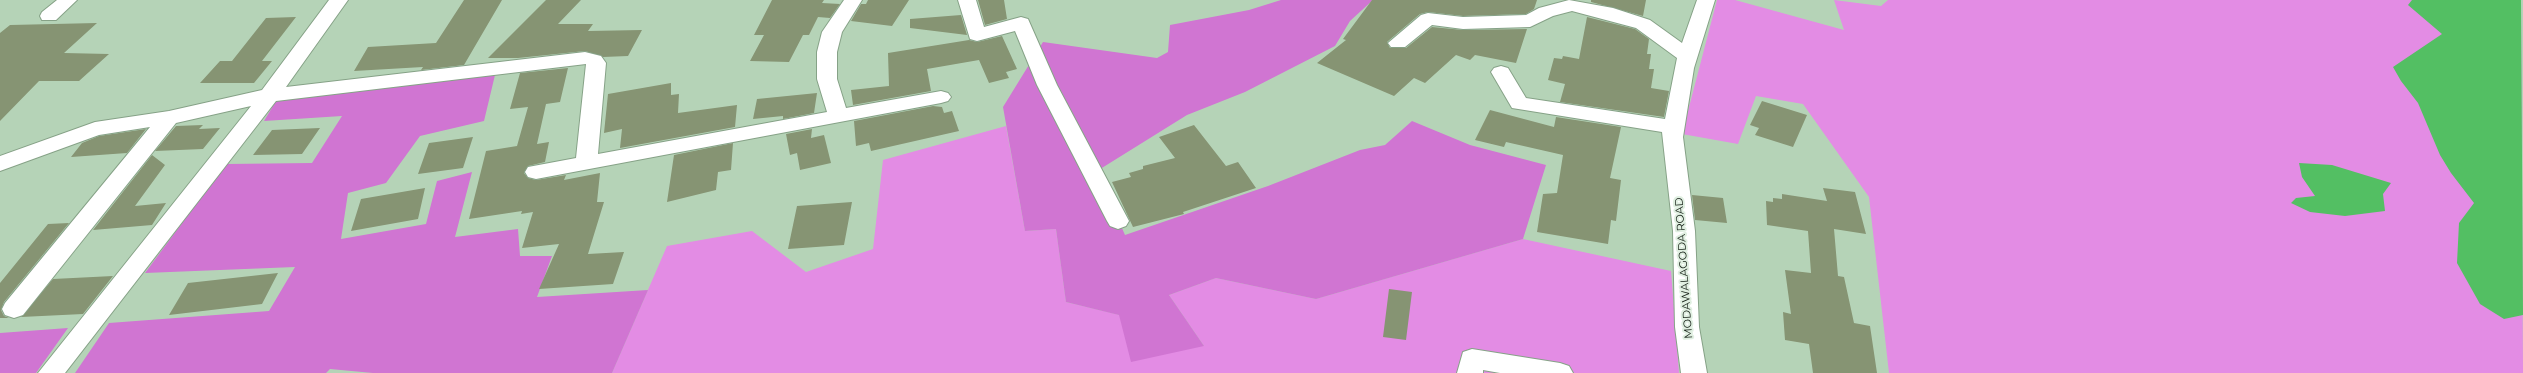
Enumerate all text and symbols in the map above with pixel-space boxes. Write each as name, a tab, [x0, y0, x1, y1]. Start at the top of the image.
street label: MODAWALAGODA ROAD	[1672, 197, 1696, 339]

